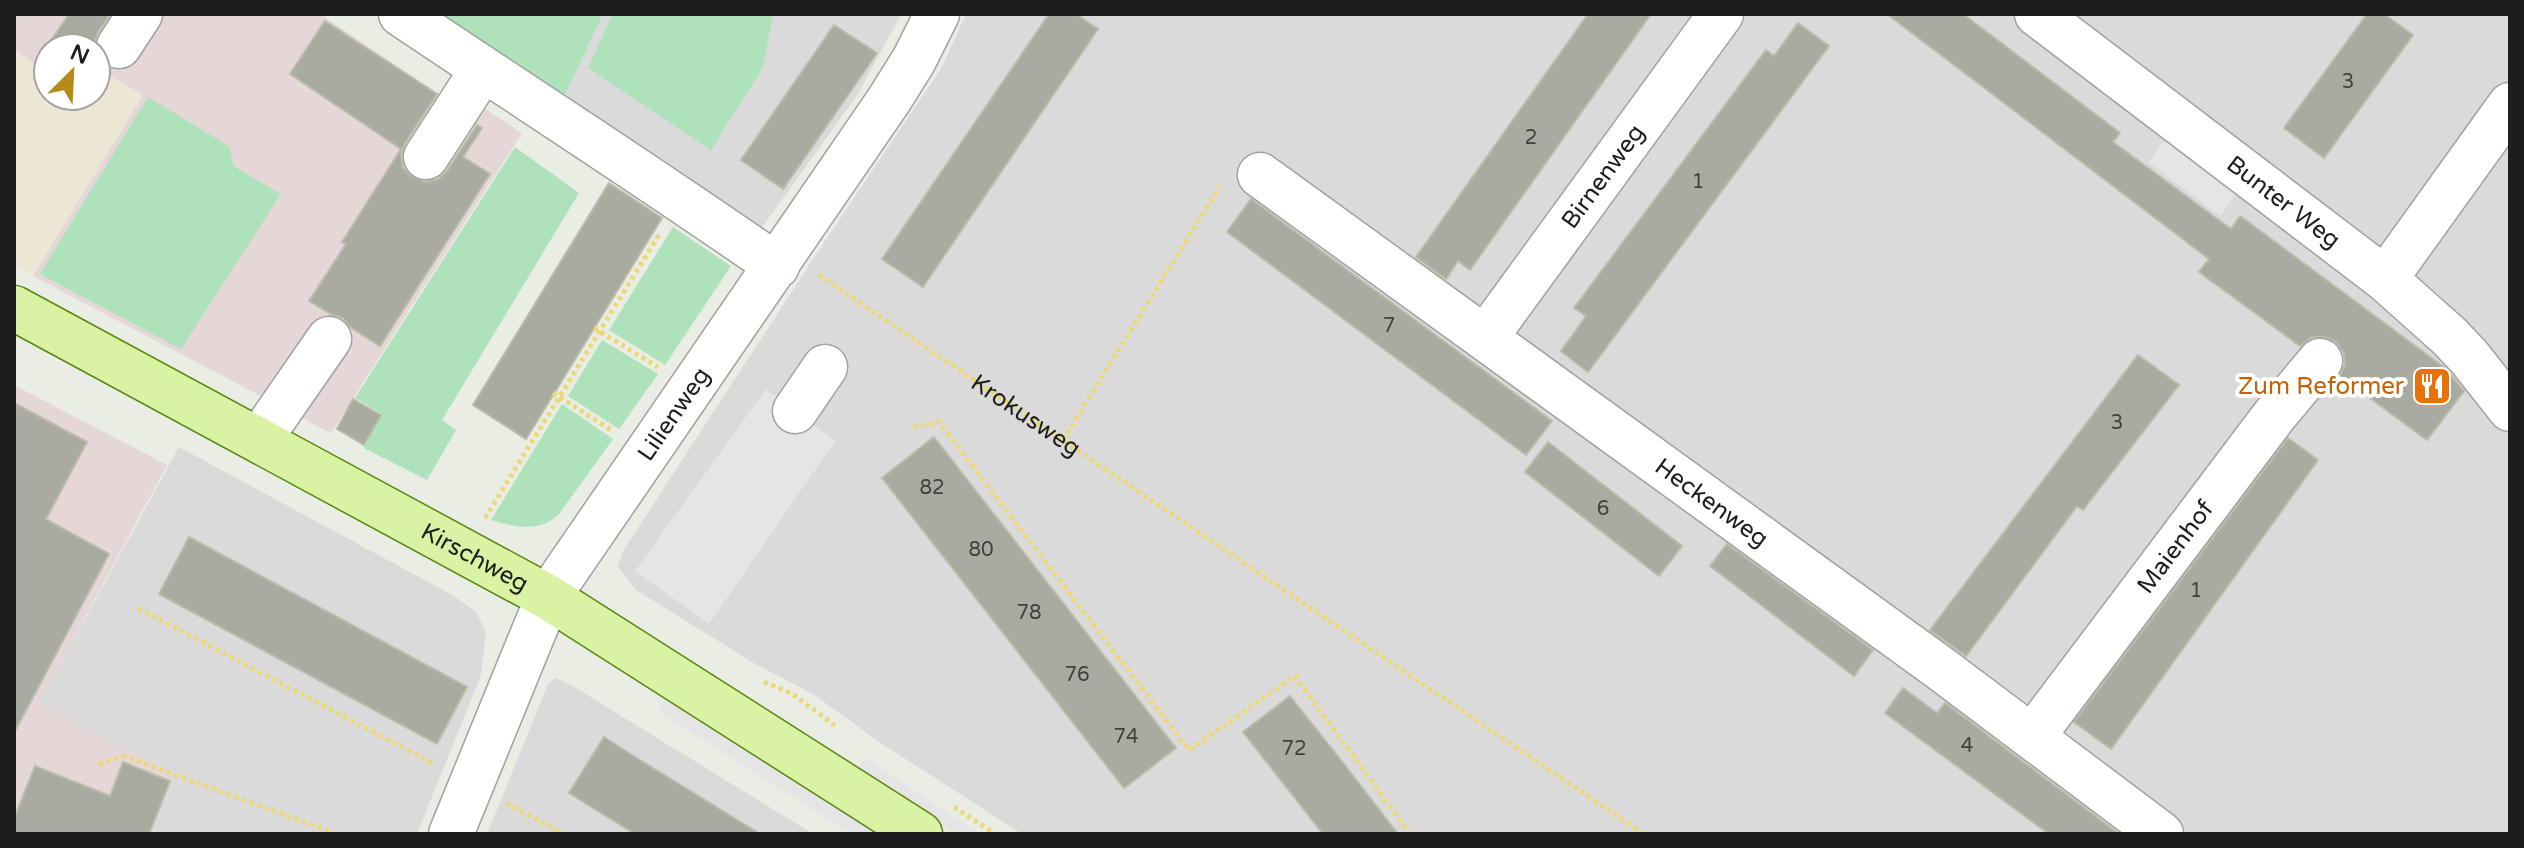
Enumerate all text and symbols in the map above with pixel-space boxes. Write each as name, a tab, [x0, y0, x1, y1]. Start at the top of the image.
north arrow	[32, 32, 112, 112]
text: N	[66, 39, 93, 70]
house number: 3	[2342, 70, 2354, 94]
street label: Birnenweg	[1555, 119, 1650, 234]
house number: 2	[1525, 126, 1537, 150]
street label: Bunter Weg	[2221, 149, 2346, 254]
house number: 1	[1692, 170, 1704, 194]
house number: 7	[1383, 314, 1395, 338]
street label: Lilienweg	[631, 362, 716, 466]
restaurant icon: Zum Reformer	[2411, 365, 2453, 407]
street label: Krokusweg	[966, 368, 1086, 463]
place label: Zum Reformer	[2238, 372, 2405, 401]
house number: 3	[2111, 411, 2123, 435]
street label: Heckenweg	[1650, 452, 1774, 553]
house number: 82	[919, 476, 945, 500]
street label: Maienhof	[2131, 494, 2220, 599]
house number: 6	[1597, 497, 1609, 521]
street label: Kirschweg	[416, 517, 533, 598]
house number: 80	[968, 538, 994, 562]
house number: 1	[2190, 579, 2202, 603]
house number: 78	[1016, 601, 1042, 625]
house number: 76	[1064, 663, 1090, 687]
house number: 74	[1113, 725, 1139, 749]
house number: 4	[1961, 734, 1973, 758]
house number: 72	[1281, 737, 1307, 761]

